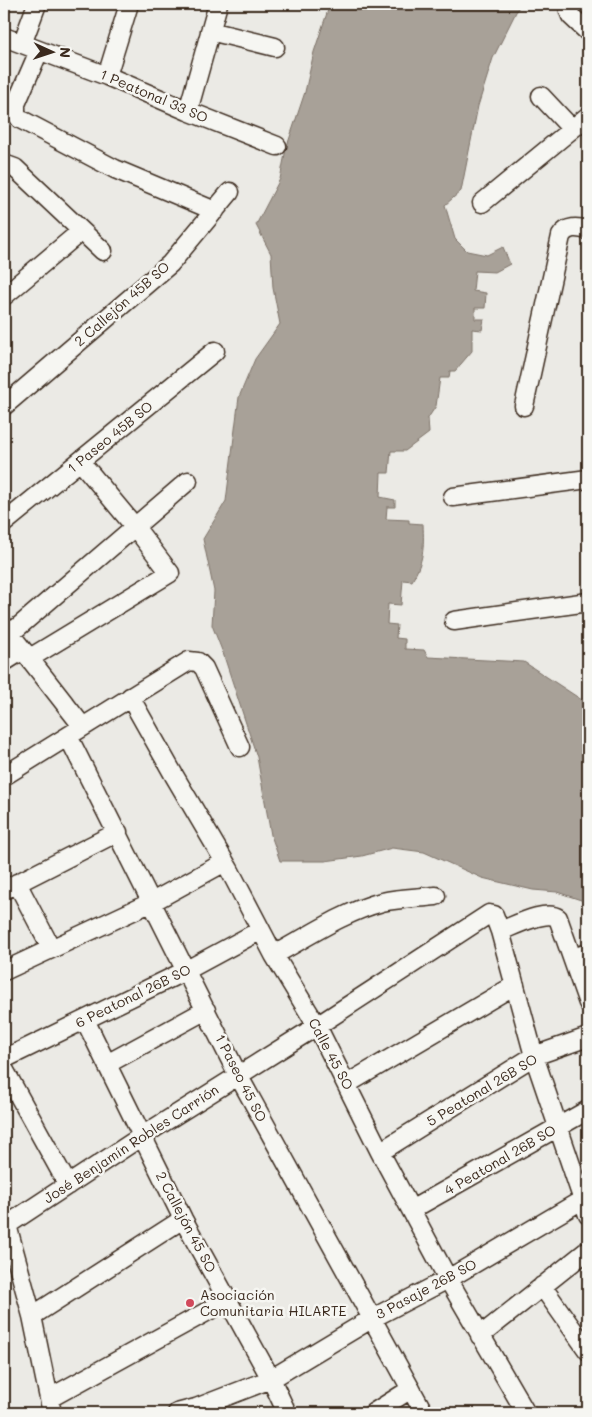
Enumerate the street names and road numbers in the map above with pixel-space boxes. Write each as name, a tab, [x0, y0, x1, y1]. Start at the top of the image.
street label: 1 Peatonal 33 SO	[97, 64, 211, 127]
street label: 2 Callejón 45B SO	[70, 257, 173, 350]
street label: 1 Paseo 45B SO	[63, 396, 156, 477]
street label: 6 Peatonal 26B SO	[72, 959, 194, 1032]
street label: Calle 45 SO	[305, 1015, 358, 1093]
street label: 1 Paseo 45 SO	[211, 1031, 272, 1125]
street label: 5 Peatonal 26B SO	[423, 1049, 541, 1130]
street label: José Benjamín Robles Carrión	[40, 1080, 222, 1207]
street label: 4 Peatonal 26B SO	[440, 1120, 559, 1199]
street label: 2 Callejón 45 SO	[152, 1168, 221, 1276]
street label: 3 Pasaje 26B SO	[372, 1254, 480, 1323]

